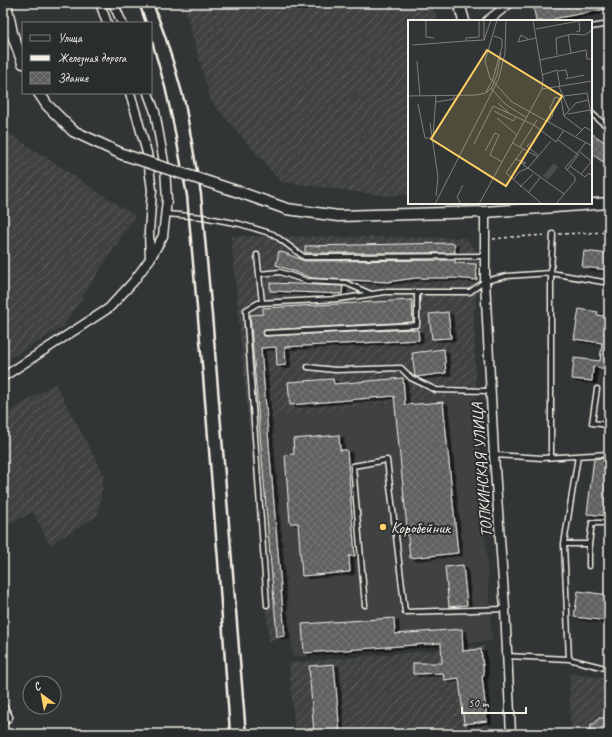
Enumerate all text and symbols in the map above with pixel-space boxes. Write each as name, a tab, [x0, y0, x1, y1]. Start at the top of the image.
inset map	[408, 20, 592, 204]
legend	[22, 22, 152, 94]
text: Улица	[58, 30, 83, 46]
text: Железная дорога	[58, 50, 127, 66]
text: Здание	[58, 70, 89, 86]
street label: ТОПКИНСКАЯ УЛИЦА	[467, 401, 497, 538]
place label: Коробейник	[391, 518, 451, 538]
marker: Коробейник	[378, 522, 388, 532]
north arrow	[22, 675, 62, 715]
text: С	[31, 678, 44, 694]
scale bar	[462, 689, 526, 715]
text: 50 m	[468, 695, 490, 711]

